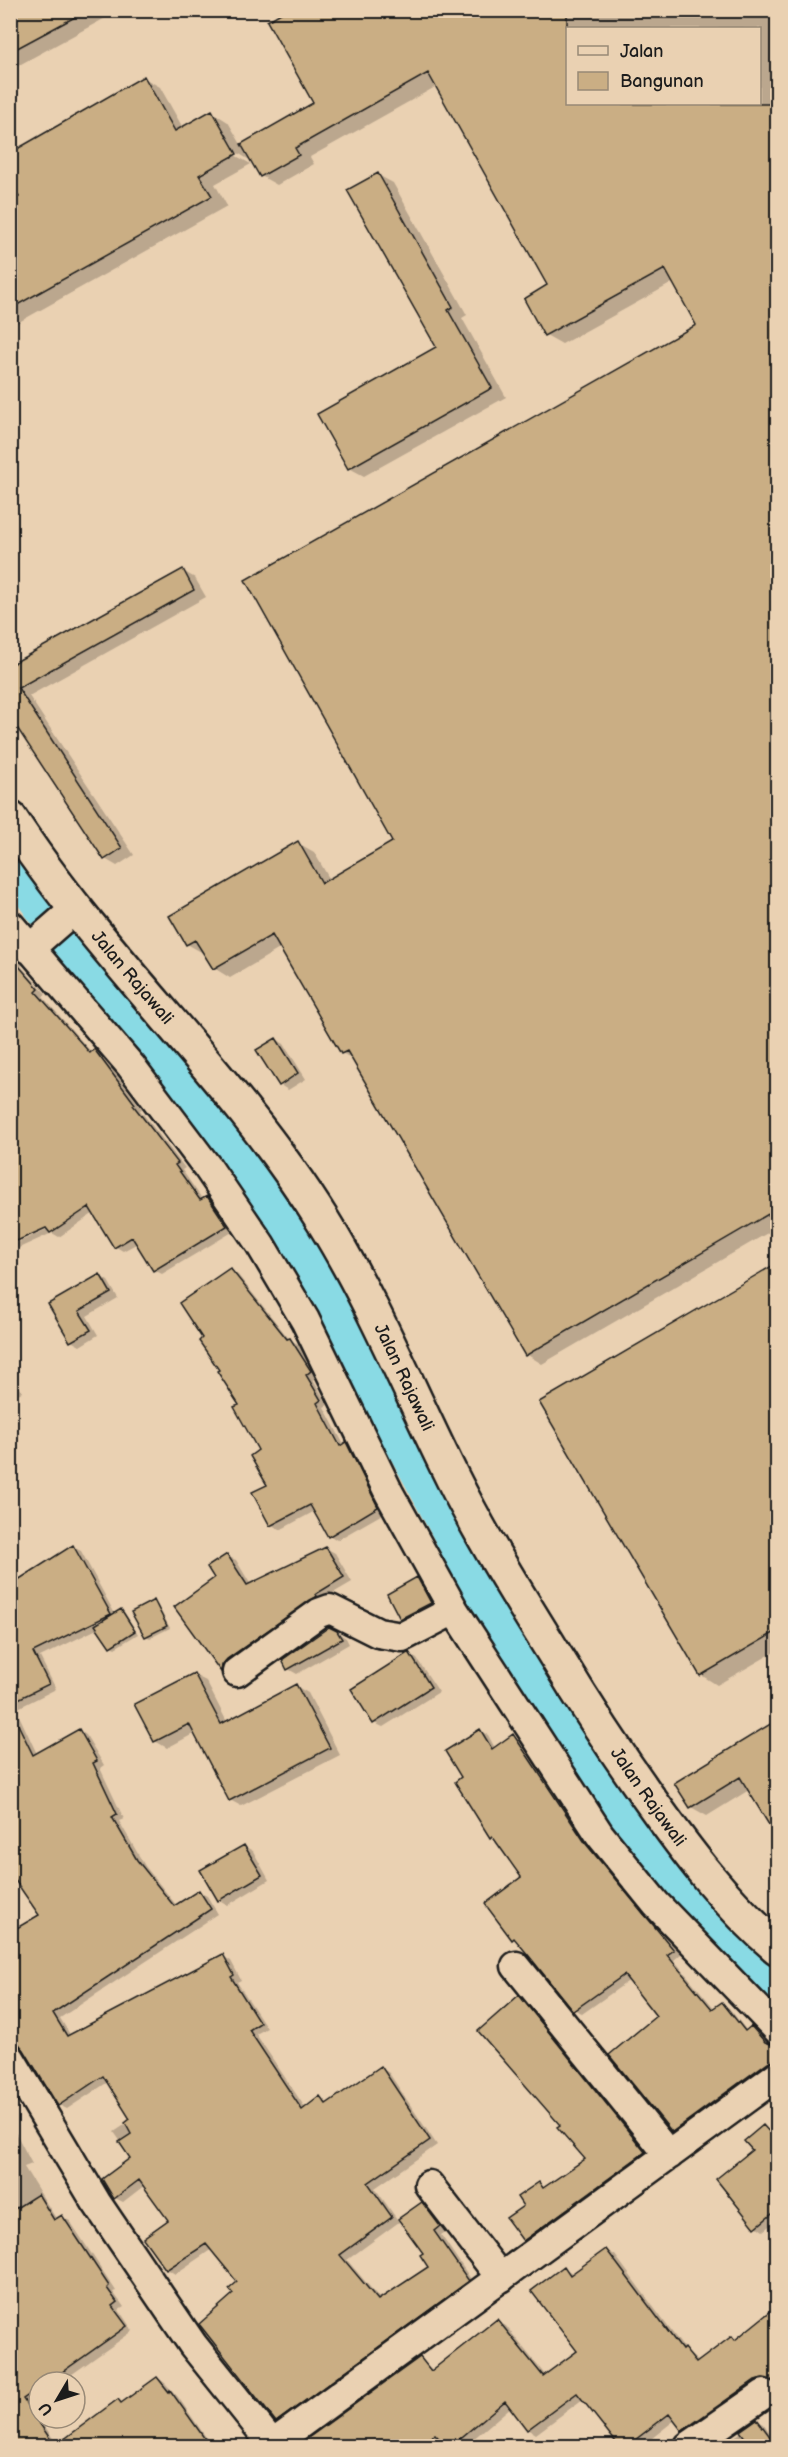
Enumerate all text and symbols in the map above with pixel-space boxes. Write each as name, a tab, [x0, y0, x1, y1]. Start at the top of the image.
legend	[566, 27, 761, 105]
text: Jalan	[620, 41, 663, 62]
text: Bangunan	[620, 71, 704, 92]
street label: Jalan Rajawali	[87, 926, 178, 1029]
street label: Jalan Rajawali	[370, 1320, 438, 1435]
street label: Jalan Rajawali	[606, 1744, 690, 1851]
north arrow	[27, 2370, 87, 2430]
text: U	[36, 2398, 57, 2419]

